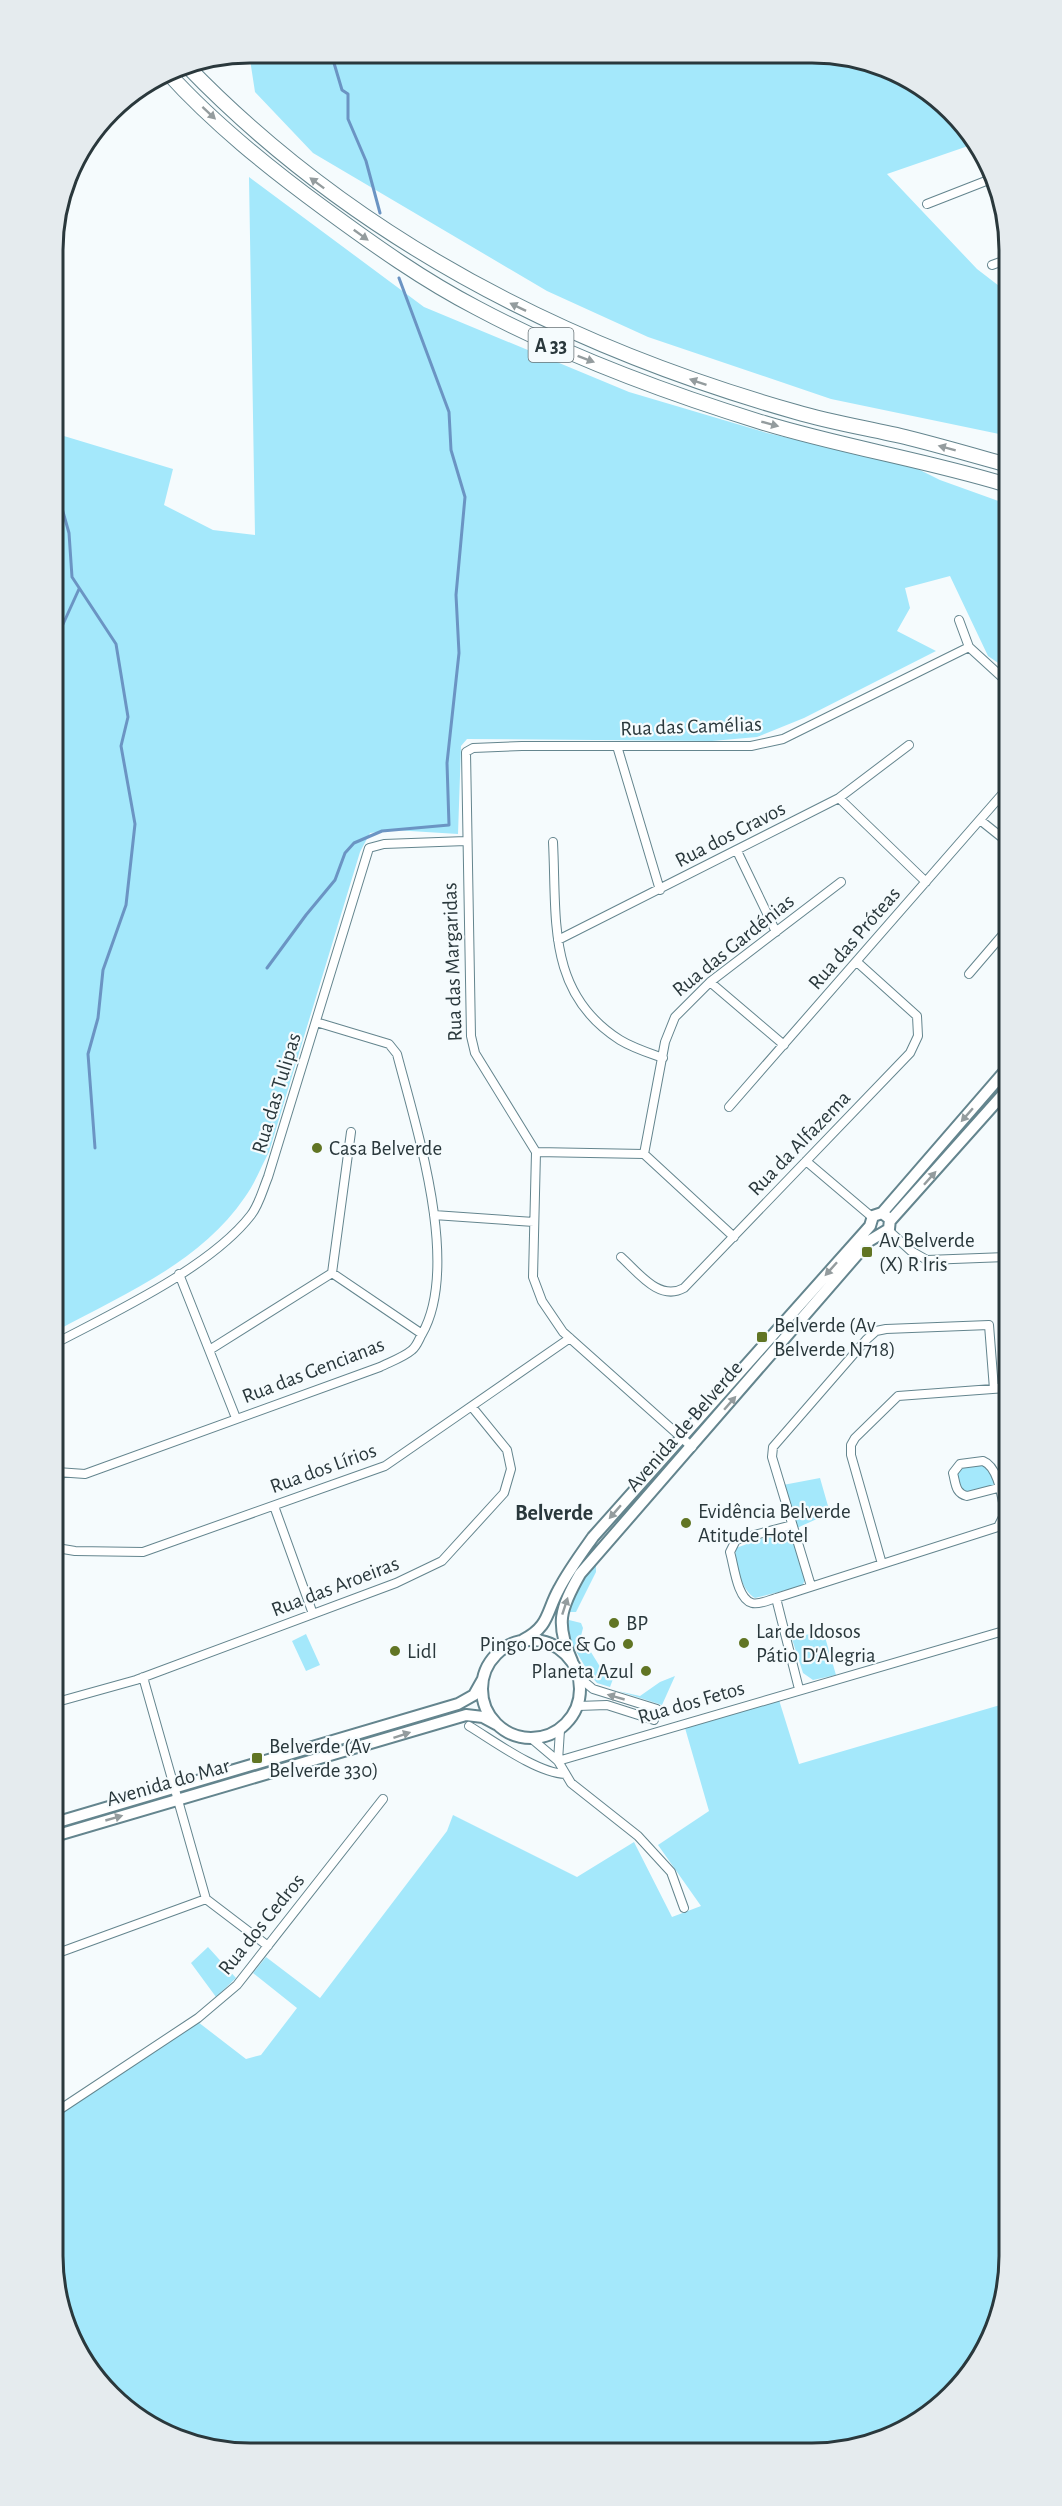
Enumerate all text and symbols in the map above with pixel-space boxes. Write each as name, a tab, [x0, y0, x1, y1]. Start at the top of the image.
one-way arrow	[201, 106, 216, 119]
one-way arrow	[309, 176, 325, 189]
one-way arrow	[352, 229, 368, 241]
one-way arrow	[509, 303, 527, 313]
road number: A 33	[528, 328, 574, 362]
one-way arrow	[578, 354, 596, 364]
one-way arrow	[689, 376, 707, 386]
one-way arrow	[761, 420, 779, 429]
one-way arrow	[938, 443, 956, 453]
street label: Rua das Camélias	[620, 714, 762, 739]
street label: Rua dos Cravos	[672, 798, 789, 871]
street label: Rua das Margaridas	[439, 882, 466, 1042]
street label: Rua das Próteas	[804, 883, 904, 994]
street label: Rua das Gardénias	[669, 890, 798, 1001]
street label: Rua das Tulipas	[248, 1030, 305, 1156]
street label: Rua da Alfazema	[744, 1087, 855, 1200]
one-way arrow	[961, 1107, 974, 1122]
place label: Casa Belverde	[329, 1138, 442, 1159]
marker: Casa Belverde	[310, 1141, 324, 1155]
one-way arrow	[923, 1171, 936, 1186]
place label: Av Belverde (X) R Iris	[879, 1230, 975, 1275]
marker: Av Belverde (X) R Iris	[860, 1245, 874, 1259]
one-way arrow	[825, 1261, 838, 1276]
place label: Belverde (Av Belverde N718)	[774, 1315, 896, 1360]
marker: Belverde (Av Belverde N718)	[755, 1330, 769, 1344]
street label: Rua das Gencianas	[239, 1334, 387, 1407]
street label: Avenida de Belverde	[622, 1357, 747, 1496]
one-way arrow	[724, 1395, 737, 1411]
street label: Rua dos Lírios	[267, 1440, 379, 1497]
place label: Evidência Belverde Atitude Hotel	[698, 1501, 851, 1546]
district label: Belverde	[515, 1502, 593, 1524]
one-way arrow	[609, 1504, 622, 1520]
marker: Evidência Belverde Atitude Hotel	[679, 1516, 693, 1530]
street label: Rua das Aroeiras	[269, 1553, 402, 1620]
one-way arrow	[560, 1597, 570, 1615]
place label: BP	[626, 1613, 648, 1634]
marker: BP	[607, 1616, 621, 1630]
place label: Lar de Idosos Pátio D'Alegria	[756, 1621, 876, 1666]
place label: Pingo Doce & Go	[480, 1634, 616, 1655]
marker: Lar de Idosos Pátio D'Alegria	[737, 1636, 751, 1650]
marker: Pingo Doce & Go	[621, 1637, 635, 1651]
place label: Lidl	[407, 1641, 437, 1662]
marker: Lidl	[388, 1644, 402, 1658]
place label: Planeta Azul	[531, 1661, 634, 1682]
marker: Planeta Azul	[639, 1664, 653, 1678]
street label: Rua dos Fetos	[635, 1677, 747, 1728]
one-way arrow	[607, 1692, 625, 1701]
one-way arrow	[393, 1729, 411, 1739]
place label: Belverde (Av Belverde 330)	[269, 1736, 379, 1781]
marker: Belverde (Av Belverde 330)	[250, 1751, 264, 1765]
street label: Avenida do Mar	[104, 1755, 232, 1810]
one-way arrow	[105, 1813, 123, 1822]
street label: Rua dos Cedros	[214, 1870, 308, 1979]

